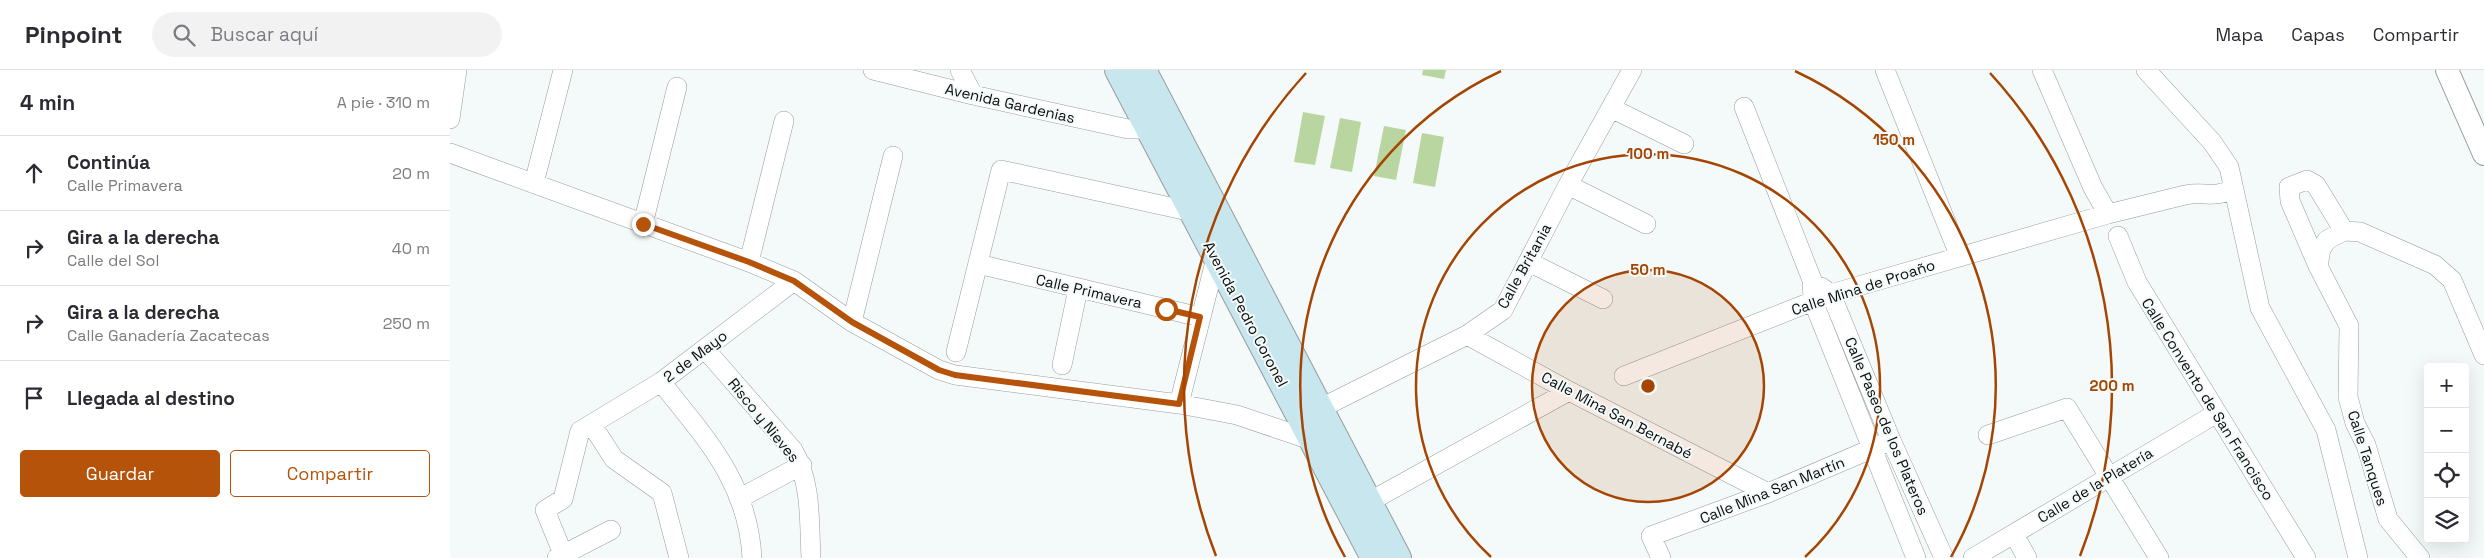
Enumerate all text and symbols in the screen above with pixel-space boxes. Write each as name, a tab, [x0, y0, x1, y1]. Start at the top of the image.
search box	[152, 12, 502, 57]
text: Pinpoint	[25, 19, 122, 50]
icon: search	[170, 21, 198, 49]
text: Buscar aquí	[210, 22, 318, 47]
text: Mapa	[2215, 23, 2263, 46]
text: Capas	[2291, 23, 2345, 46]
text: Compartir	[2373, 23, 2459, 46]
street label: Avenida Gardenias	[943, 79, 1077, 127]
text: 4 min	[20, 89, 75, 116]
text: A pie · 310 m	[337, 92, 430, 113]
text: 150 m	[1873, 130, 1915, 149]
text: 100 m	[1627, 144, 1669, 163]
text: Continúa	[67, 150, 150, 175]
icon: ahead	[20, 159, 48, 187]
text: 20 m	[392, 163, 430, 184]
text: Calle Primavera	[67, 175, 183, 196]
route end	[632, 213, 655, 236]
street label: Calle Britania	[1493, 220, 1555, 312]
text: Gira a la derecha	[67, 225, 219, 250]
icon: right	[20, 234, 48, 262]
text: 40 m	[392, 238, 430, 259]
street label: Avenida Pedro Coronel	[1200, 238, 1292, 390]
text: Calle del Sol	[67, 250, 159, 271]
street label: Calle Mina de Proaño	[1789, 255, 1937, 319]
text: 50 m	[1630, 260, 1666, 279]
street label: Calle Primavera	[1034, 270, 1144, 313]
street label: Calle Convento de San Francisco	[2138, 294, 2278, 504]
route start	[1155, 298, 1178, 321]
text: Gira a la derecha	[67, 300, 219, 325]
icon: right	[20, 309, 48, 337]
text: 250 m	[383, 313, 430, 334]
text: Calle Ganadería Zacatecas	[67, 325, 270, 346]
street label: 2 de Mayo	[659, 326, 731, 386]
street label: Calle Paseo de los Plateros	[1841, 334, 1933, 518]
map controls	[2424, 363, 2469, 543]
button: +	[2424, 363, 2469, 408]
street label: Calle Mina San Bernabé	[1538, 367, 1696, 463]
street label: Risco y Nieves	[724, 374, 804, 466]
text: 200 m	[2090, 376, 2134, 395]
centre of rings	[1639, 377, 1657, 395]
icon: arrive	[20, 384, 48, 412]
text: Llegada al destino	[67, 386, 235, 411]
street label: Calle Tanques	[2344, 408, 2392, 508]
button: −	[2424, 408, 2469, 453]
street label: Calle de la Platería	[2034, 443, 2156, 527]
button: Guardar	[20, 450, 220, 497]
button: Compartir	[230, 450, 430, 497]
street label: Calle Mina San Martín	[1697, 452, 1847, 528]
button: locate	[2424, 453, 2469, 498]
button: layers	[2424, 498, 2469, 543]

